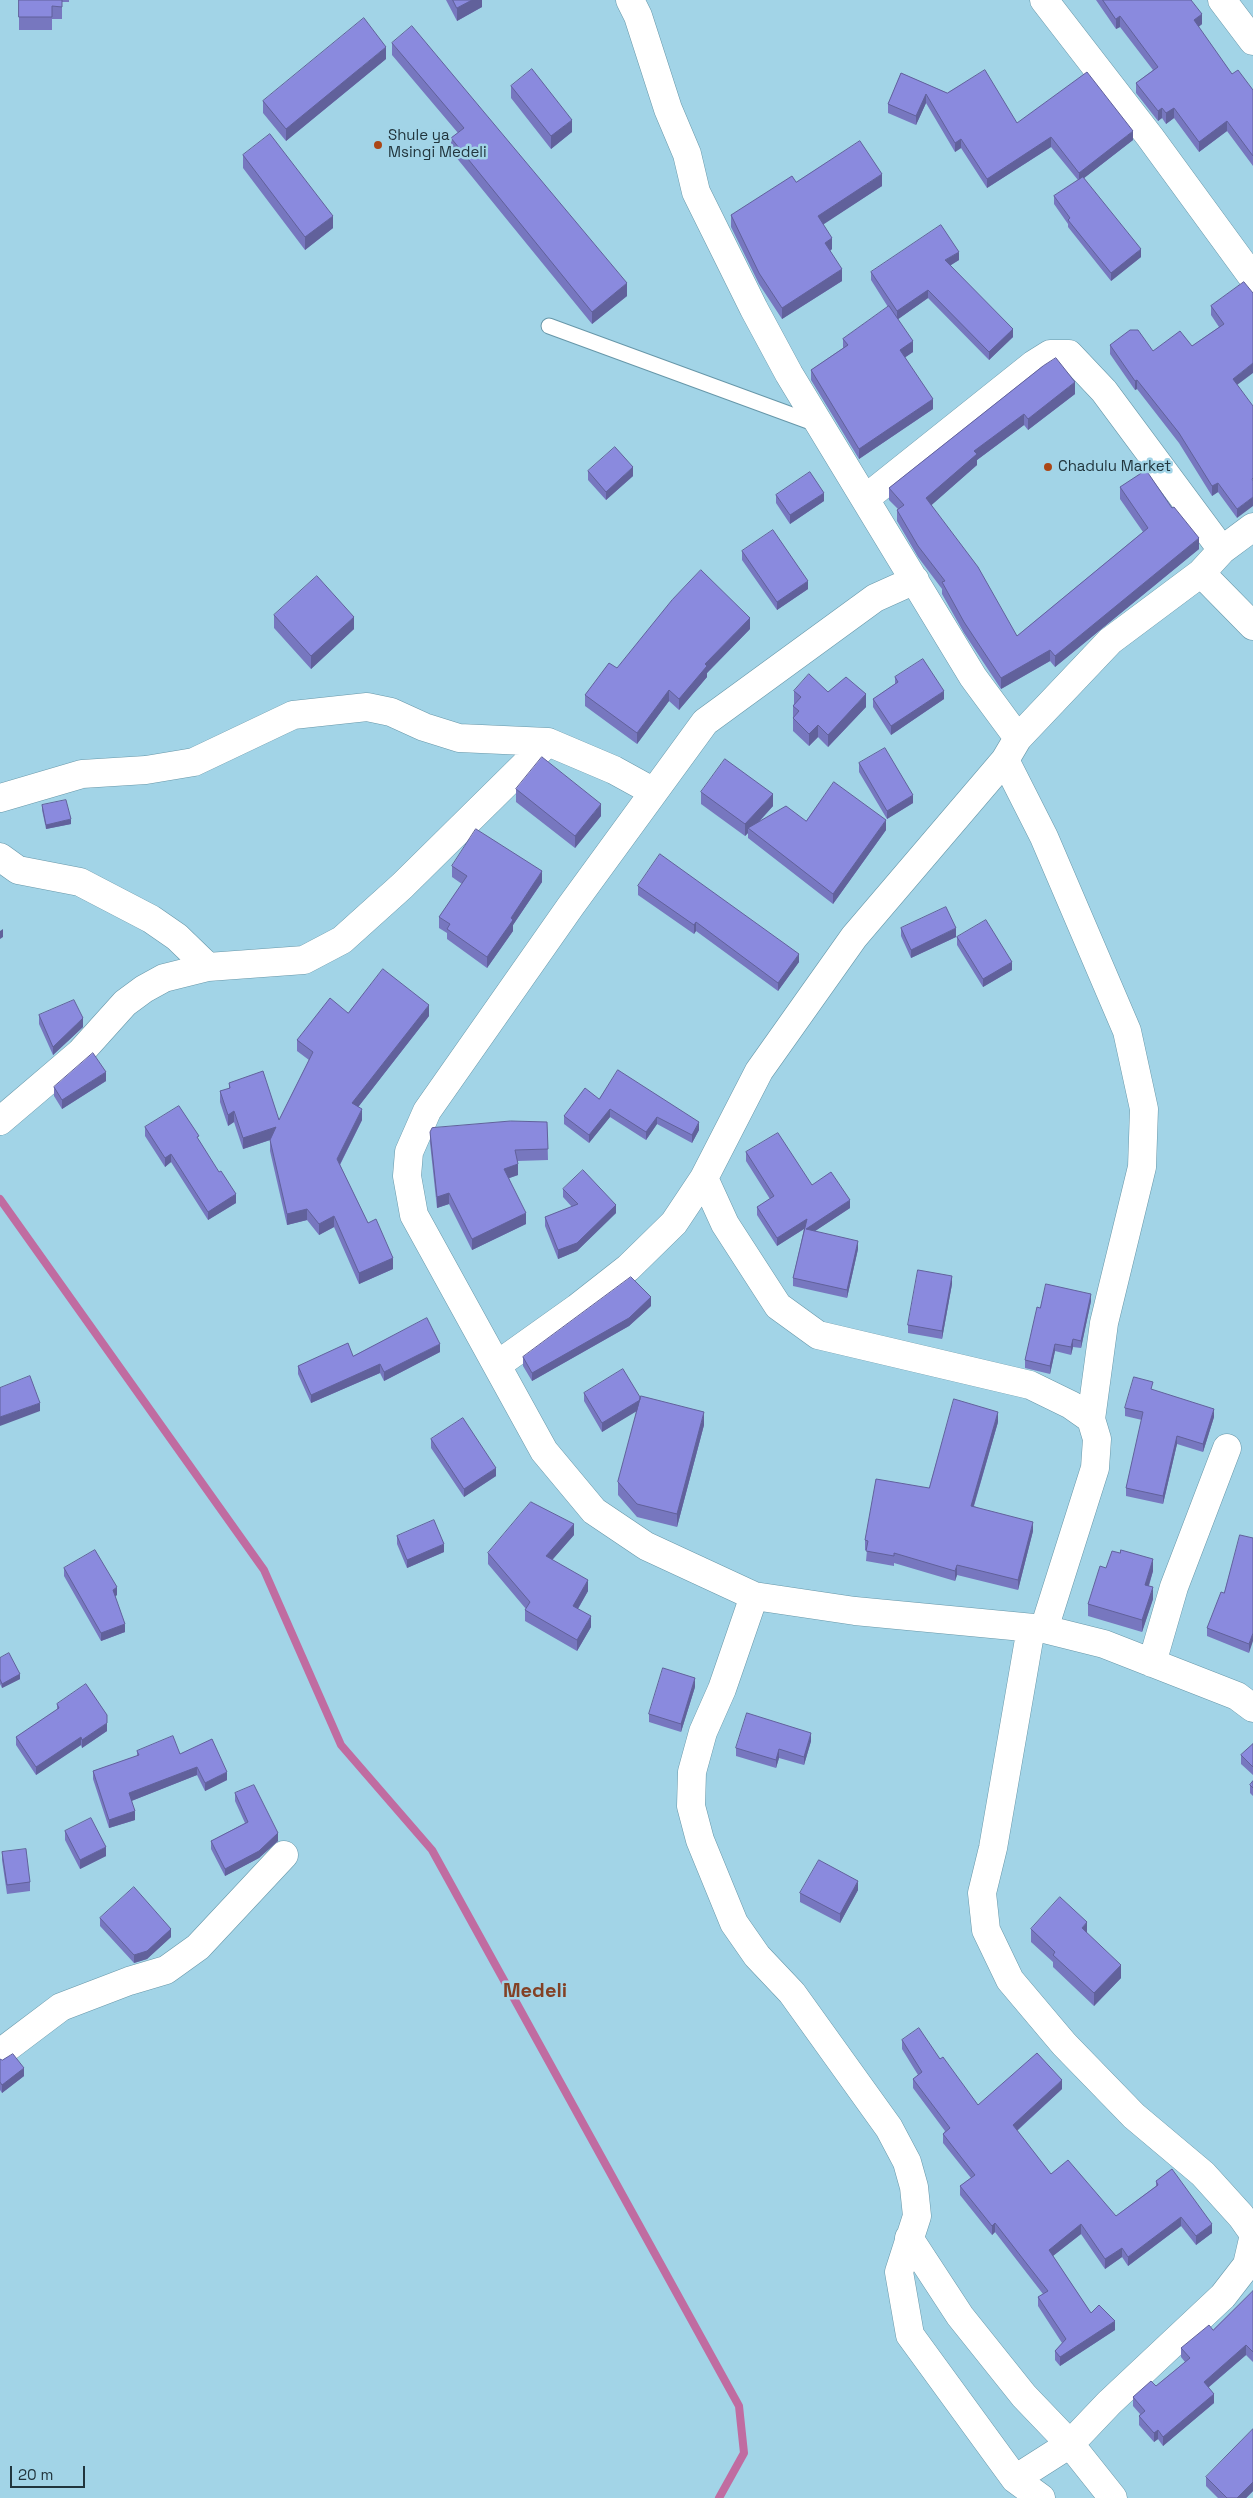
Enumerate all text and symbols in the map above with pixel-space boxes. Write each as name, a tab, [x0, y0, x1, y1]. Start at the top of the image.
place label: Shule ya Msingi Medeli	[388, 127, 487, 162]
marker: Shule ya Msingi Medeli	[372, 139, 384, 151]
place label: Chadulu Market	[1058, 458, 1171, 476]
marker: Chadulu Market	[1042, 461, 1054, 473]
district label: Medeli	[503, 1980, 567, 2004]
scale bar	[12, 2456, 88, 2488]
text: 20 m	[18, 2465, 53, 2484]

